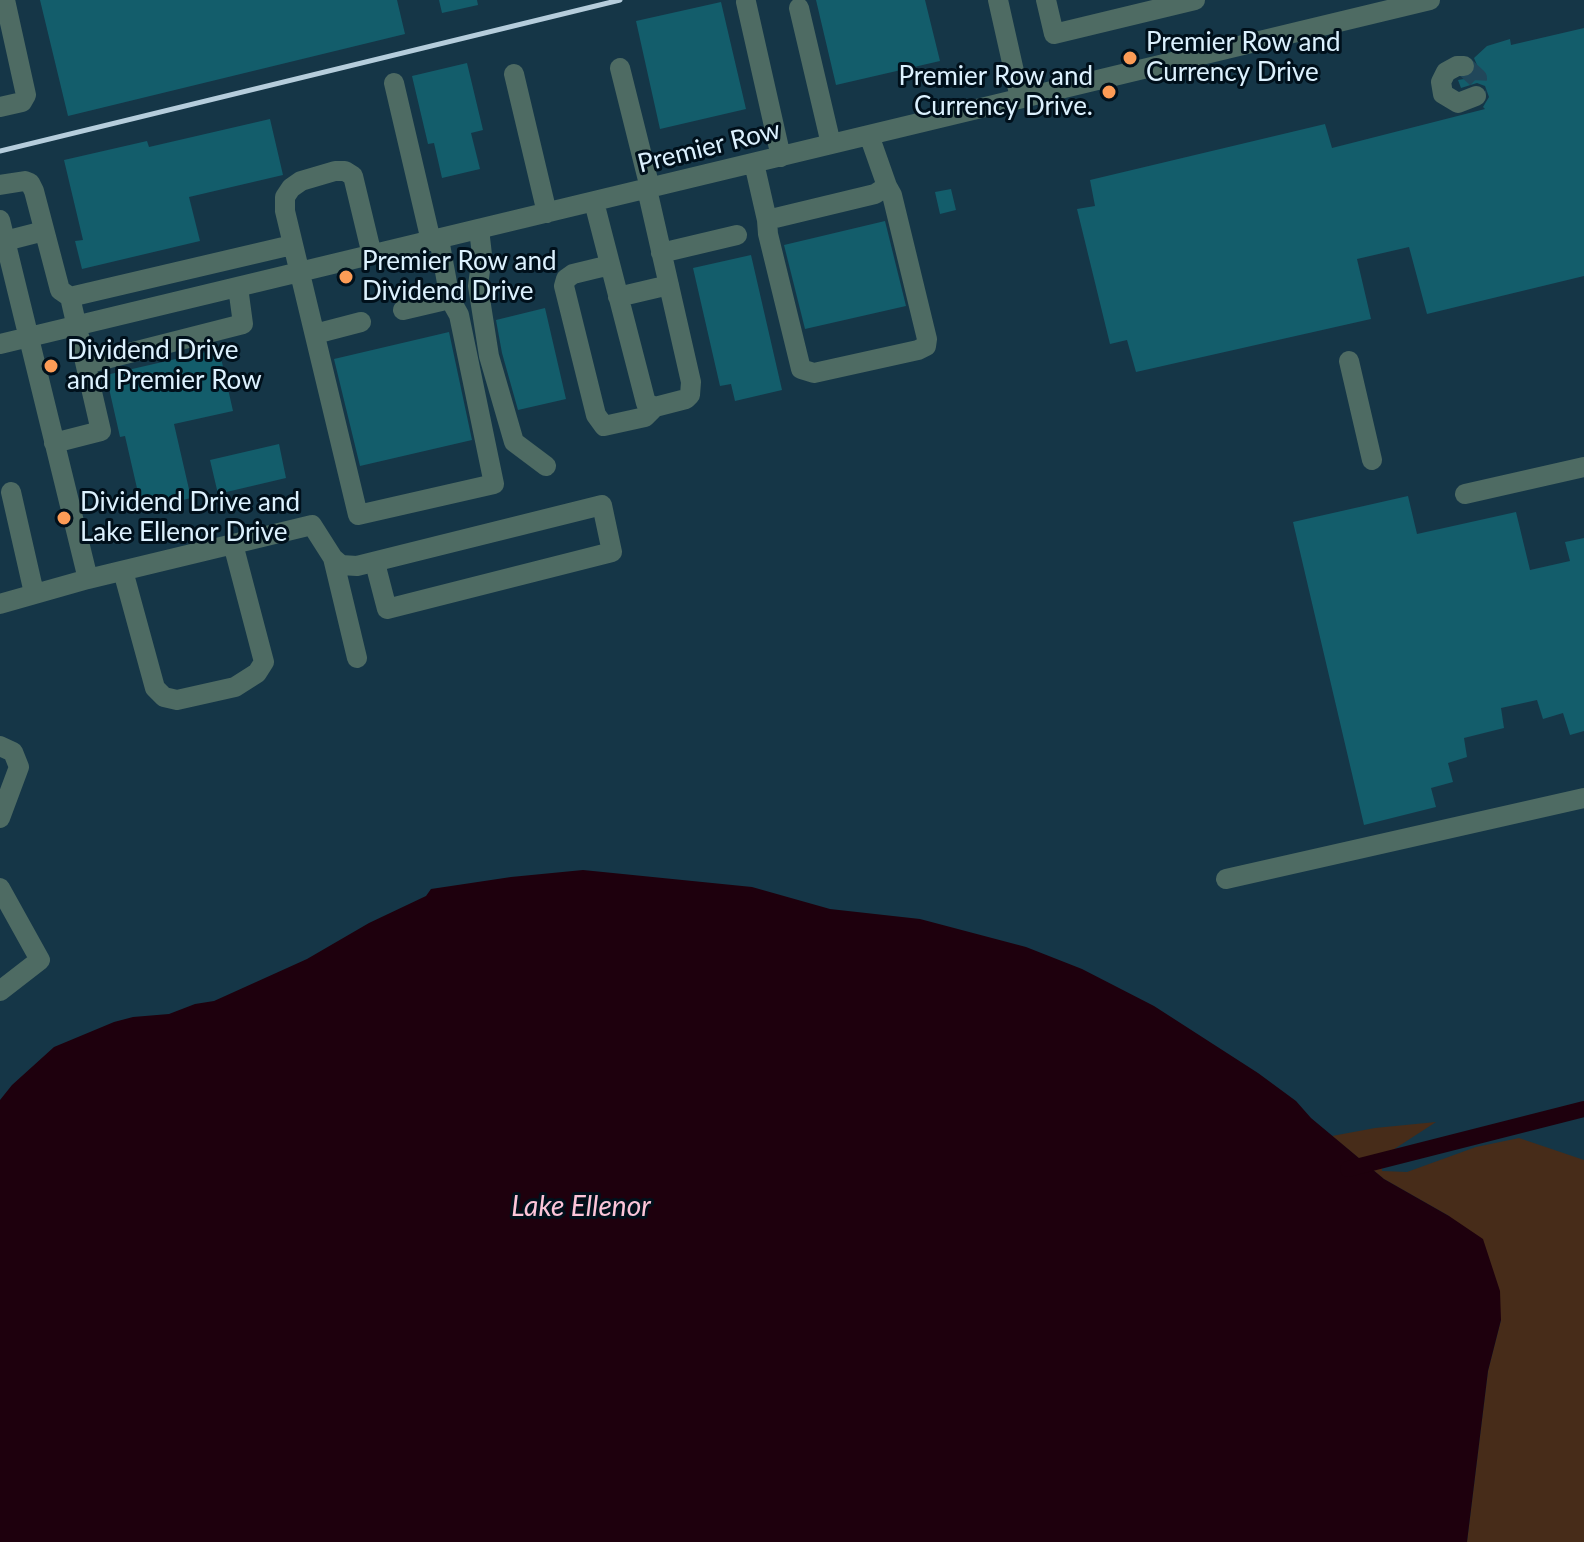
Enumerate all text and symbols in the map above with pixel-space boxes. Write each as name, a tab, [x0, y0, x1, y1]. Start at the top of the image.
place label: Premier Row and Currency Drive	[1146, 27, 1341, 88]
marker: Premier Row and Currency Drive	[1121, 49, 1139, 67]
place label: Premier Row and Currency Drive.	[898, 61, 1093, 122]
marker: Premier Row and Currency Drive.	[1100, 83, 1118, 101]
street label: Premier Row	[634, 114, 784, 180]
place label: Premier Row and Dividend Drive	[362, 246, 557, 308]
marker: Premier Row and Dividend Drive	[337, 268, 355, 286]
place label: Dividend Drive and Premier Row	[67, 335, 262, 396]
marker: Dividend Drive and Premier Row	[42, 357, 60, 375]
place label: Dividend Drive and Lake Ellenor Drive	[80, 487, 300, 548]
marker: Dividend Drive and Lake Ellenor Drive	[55, 509, 73, 527]
water label: Lake Ellenor	[511, 1190, 651, 1224]

